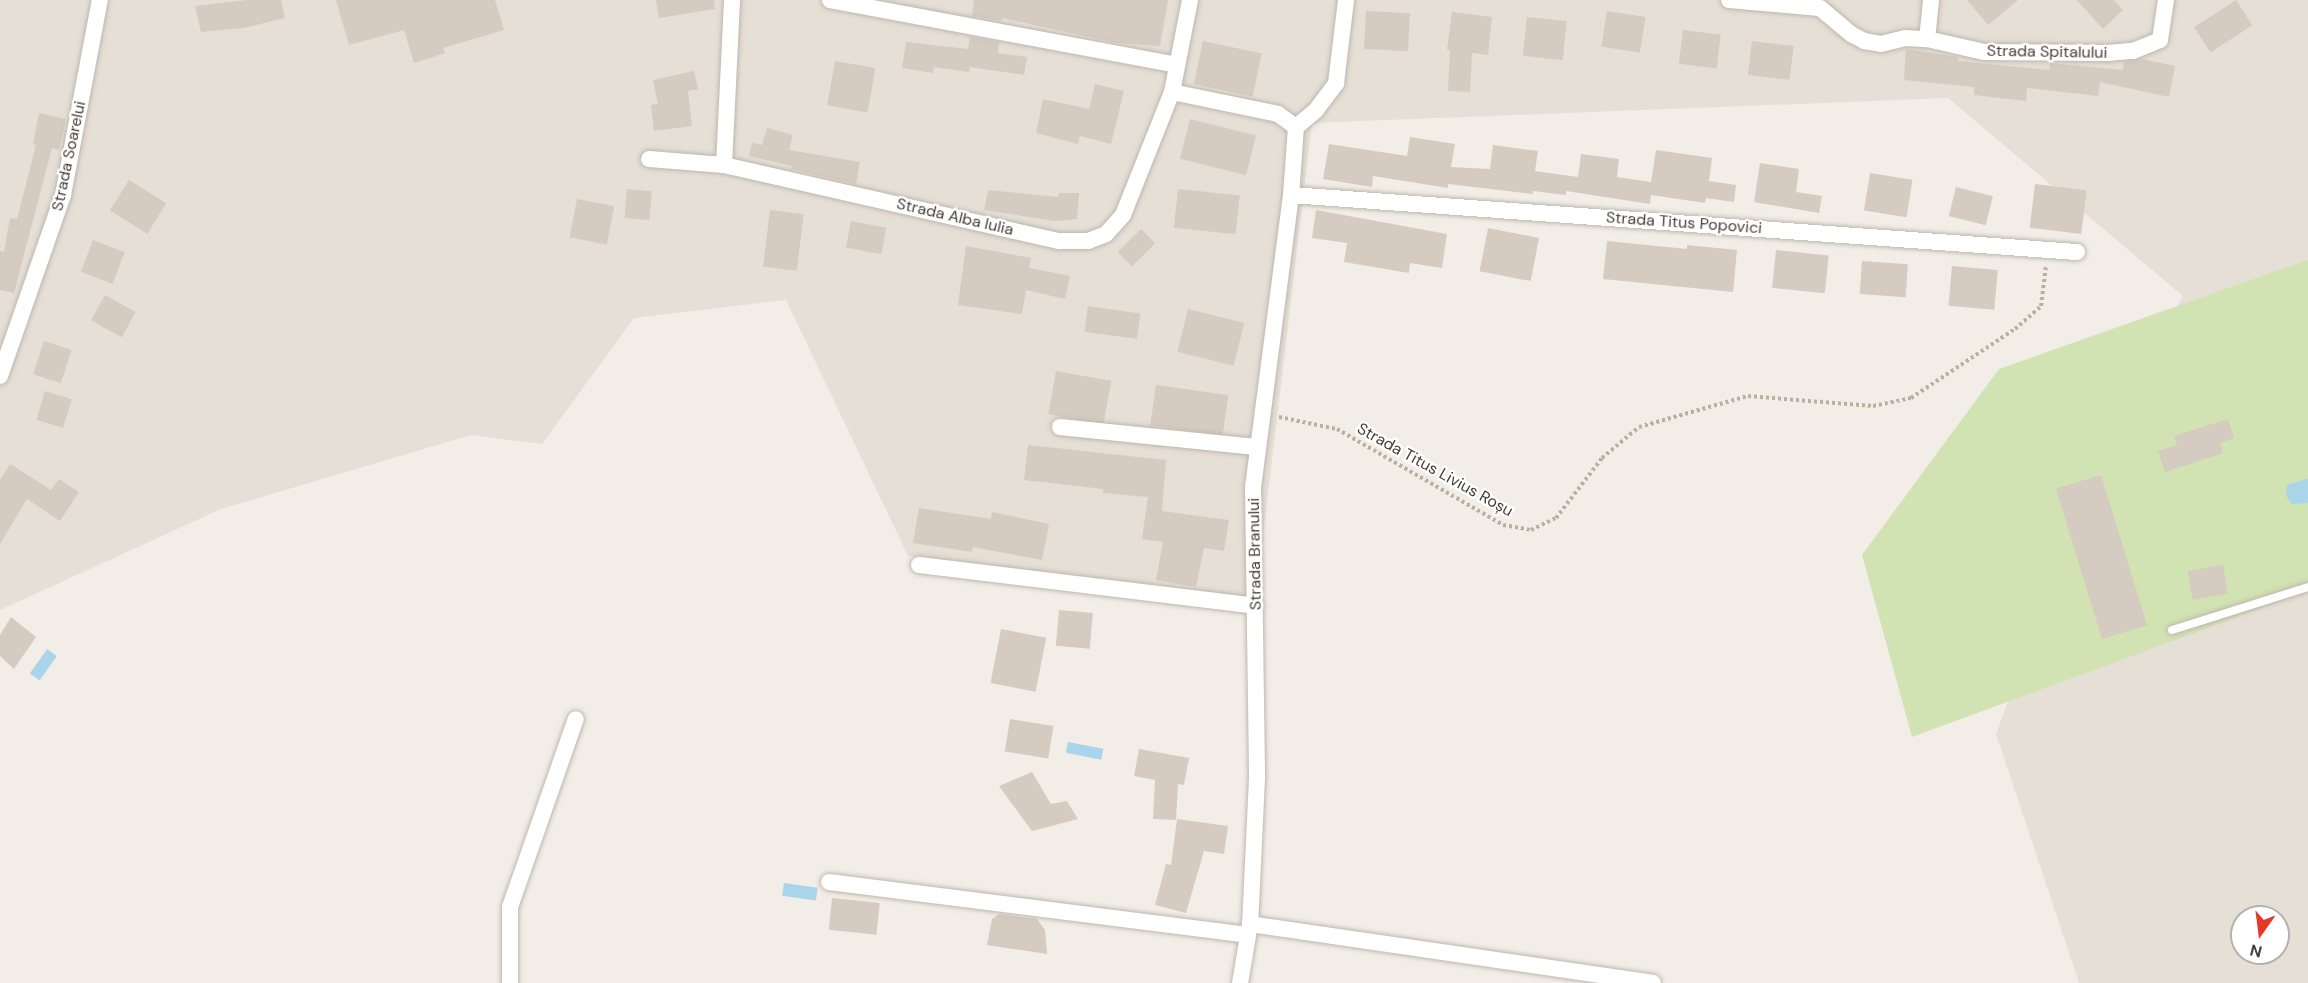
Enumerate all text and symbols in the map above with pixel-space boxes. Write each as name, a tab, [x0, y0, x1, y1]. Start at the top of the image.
street label: Strada Spitalului	[1987, 41, 2107, 63]
street label: Strada Soarelui	[48, 99, 90, 213]
street label: Strada Alba Iulia	[895, 194, 1015, 240]
street label: Strada Titus Popovici	[1605, 208, 1763, 238]
street label: Strada Titus Livius Roșu	[1354, 419, 1516, 521]
street label: Strada Branului	[1244, 498, 1266, 610]
north arrow	[2230, 905, 2290, 965]
text: N	[2248, 939, 2264, 963]

